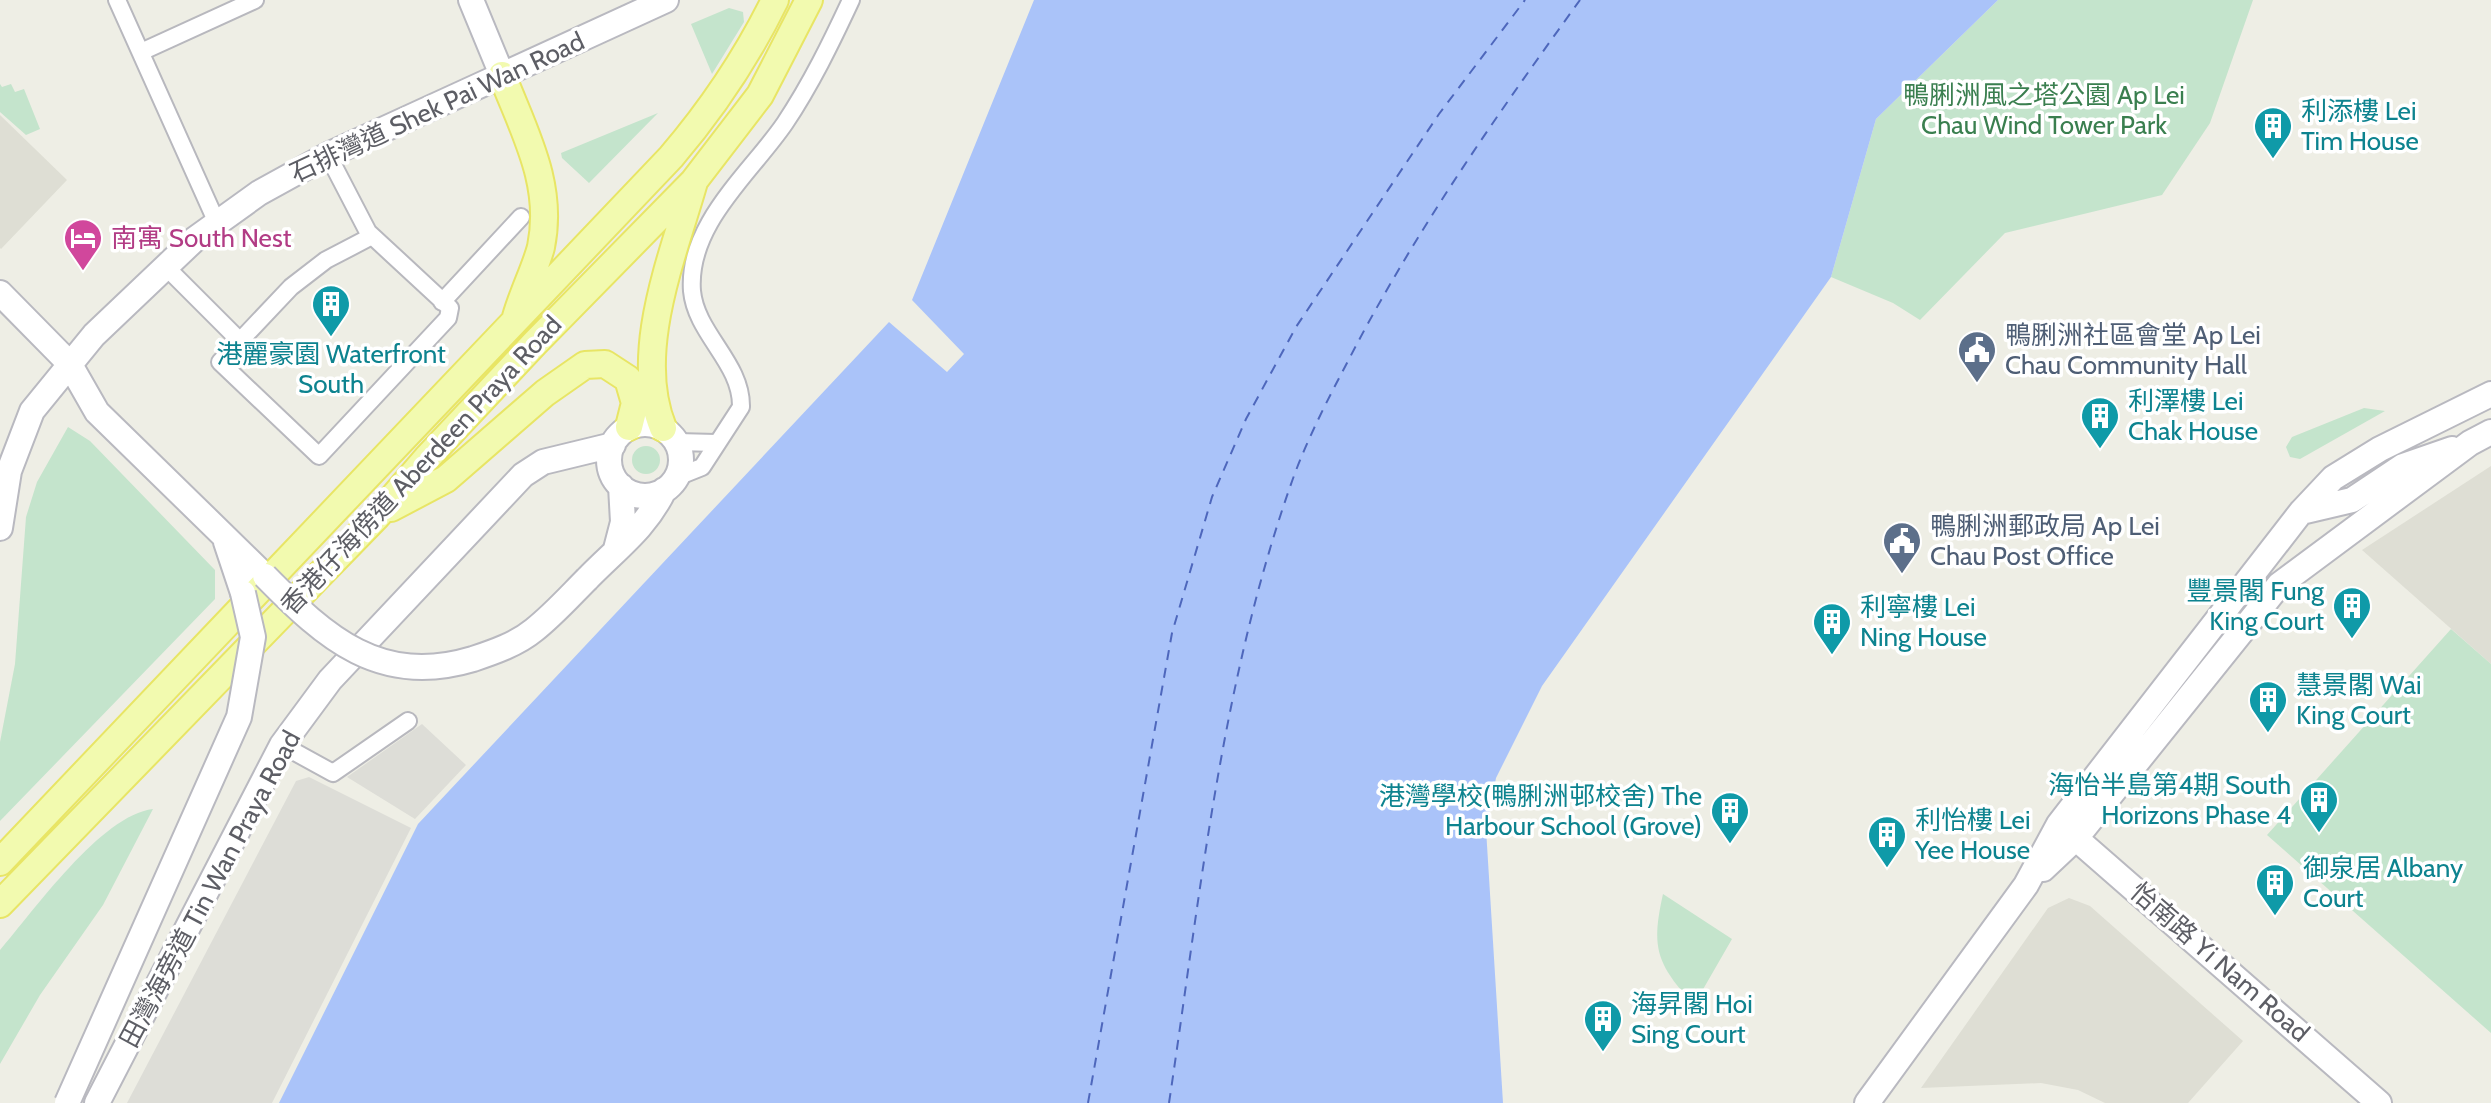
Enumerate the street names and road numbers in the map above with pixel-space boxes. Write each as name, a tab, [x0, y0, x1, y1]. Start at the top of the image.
street label: 石排灣道 Shek Pai Wan Road	[285, 25, 589, 189]
street label: 香港仔海傍道 Aberdeen Praya Road	[274, 309, 568, 621]
street label: 田灣海旁道 Tin Wan Praya Road	[113, 725, 307, 1053]
street label: 怡南路 Yi Nam Road	[2124, 876, 2316, 1048]

